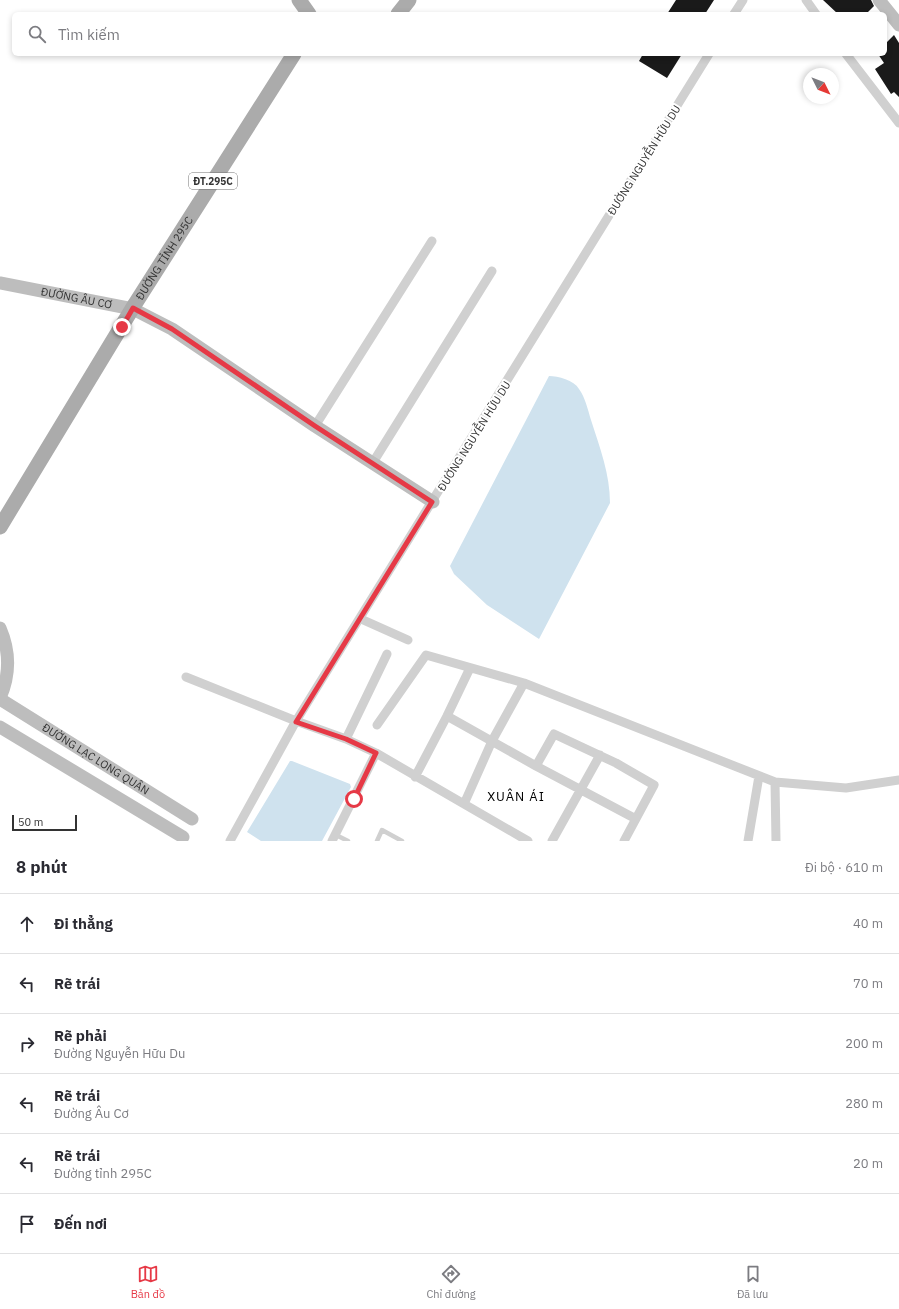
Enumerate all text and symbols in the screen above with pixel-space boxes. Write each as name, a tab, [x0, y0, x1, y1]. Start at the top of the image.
search box	[12, 12, 887, 56]
icon: search	[26, 23, 48, 45]
text: Tìm kiếm	[58, 25, 120, 44]
north arrow	[803, 68, 839, 104]
street label: ĐƯỜNG NGUYỄN HỮU DU	[604, 102, 684, 218]
road number: ĐT.295C	[189, 173, 237, 189]
street label: ĐƯỜNG TỈNH 295C	[132, 214, 196, 303]
street label: ĐƯỜNG ÂU CƠ	[40, 284, 114, 312]
route end	[113, 318, 131, 336]
street label: ĐƯỜNG NGUYỄN HỮU DU	[434, 378, 514, 494]
street label: ĐƯỜNG LẠC LONG QUÂN	[40, 720, 152, 798]
district label: XUÂN ÁI	[487, 788, 545, 805]
route start	[345, 790, 363, 808]
scale bar	[12, 813, 77, 832]
text: 50 m	[18, 815, 43, 829]
text: 8 phút	[16, 856, 67, 878]
text: Đi bộ · 610 m	[805, 859, 883, 876]
icon: ahead	[16, 913, 38, 935]
text: Đi thẳng	[54, 914, 113, 933]
text: 40 m	[853, 915, 883, 932]
icon: left	[16, 973, 38, 995]
text: Rẽ trái	[54, 974, 100, 993]
text: 70 m	[853, 975, 883, 992]
text: Rẽ phải	[54, 1026, 107, 1045]
icon: right	[16, 1033, 38, 1055]
text: 200 m	[845, 1035, 883, 1052]
text: Đường Nguyễn Hữu Du	[54, 1045, 185, 1062]
text: Rẽ trái	[54, 1086, 100, 1105]
icon: left	[16, 1093, 38, 1115]
text: 280 m	[845, 1095, 883, 1112]
text: Đường Âu Cơ	[54, 1105, 129, 1122]
text: Rẽ trái	[54, 1146, 100, 1165]
icon: left	[16, 1153, 38, 1175]
text: 20 m	[853, 1155, 883, 1172]
text: Đường tỉnh 295C	[54, 1165, 152, 1182]
icon: arrive	[16, 1213, 38, 1235]
text: Đến nơi	[54, 1214, 107, 1233]
tab: Bản đồ	[131, 1263, 165, 1301]
tab: Chỉ đường	[426, 1263, 476, 1301]
tab: Đã lưu	[737, 1263, 768, 1301]

